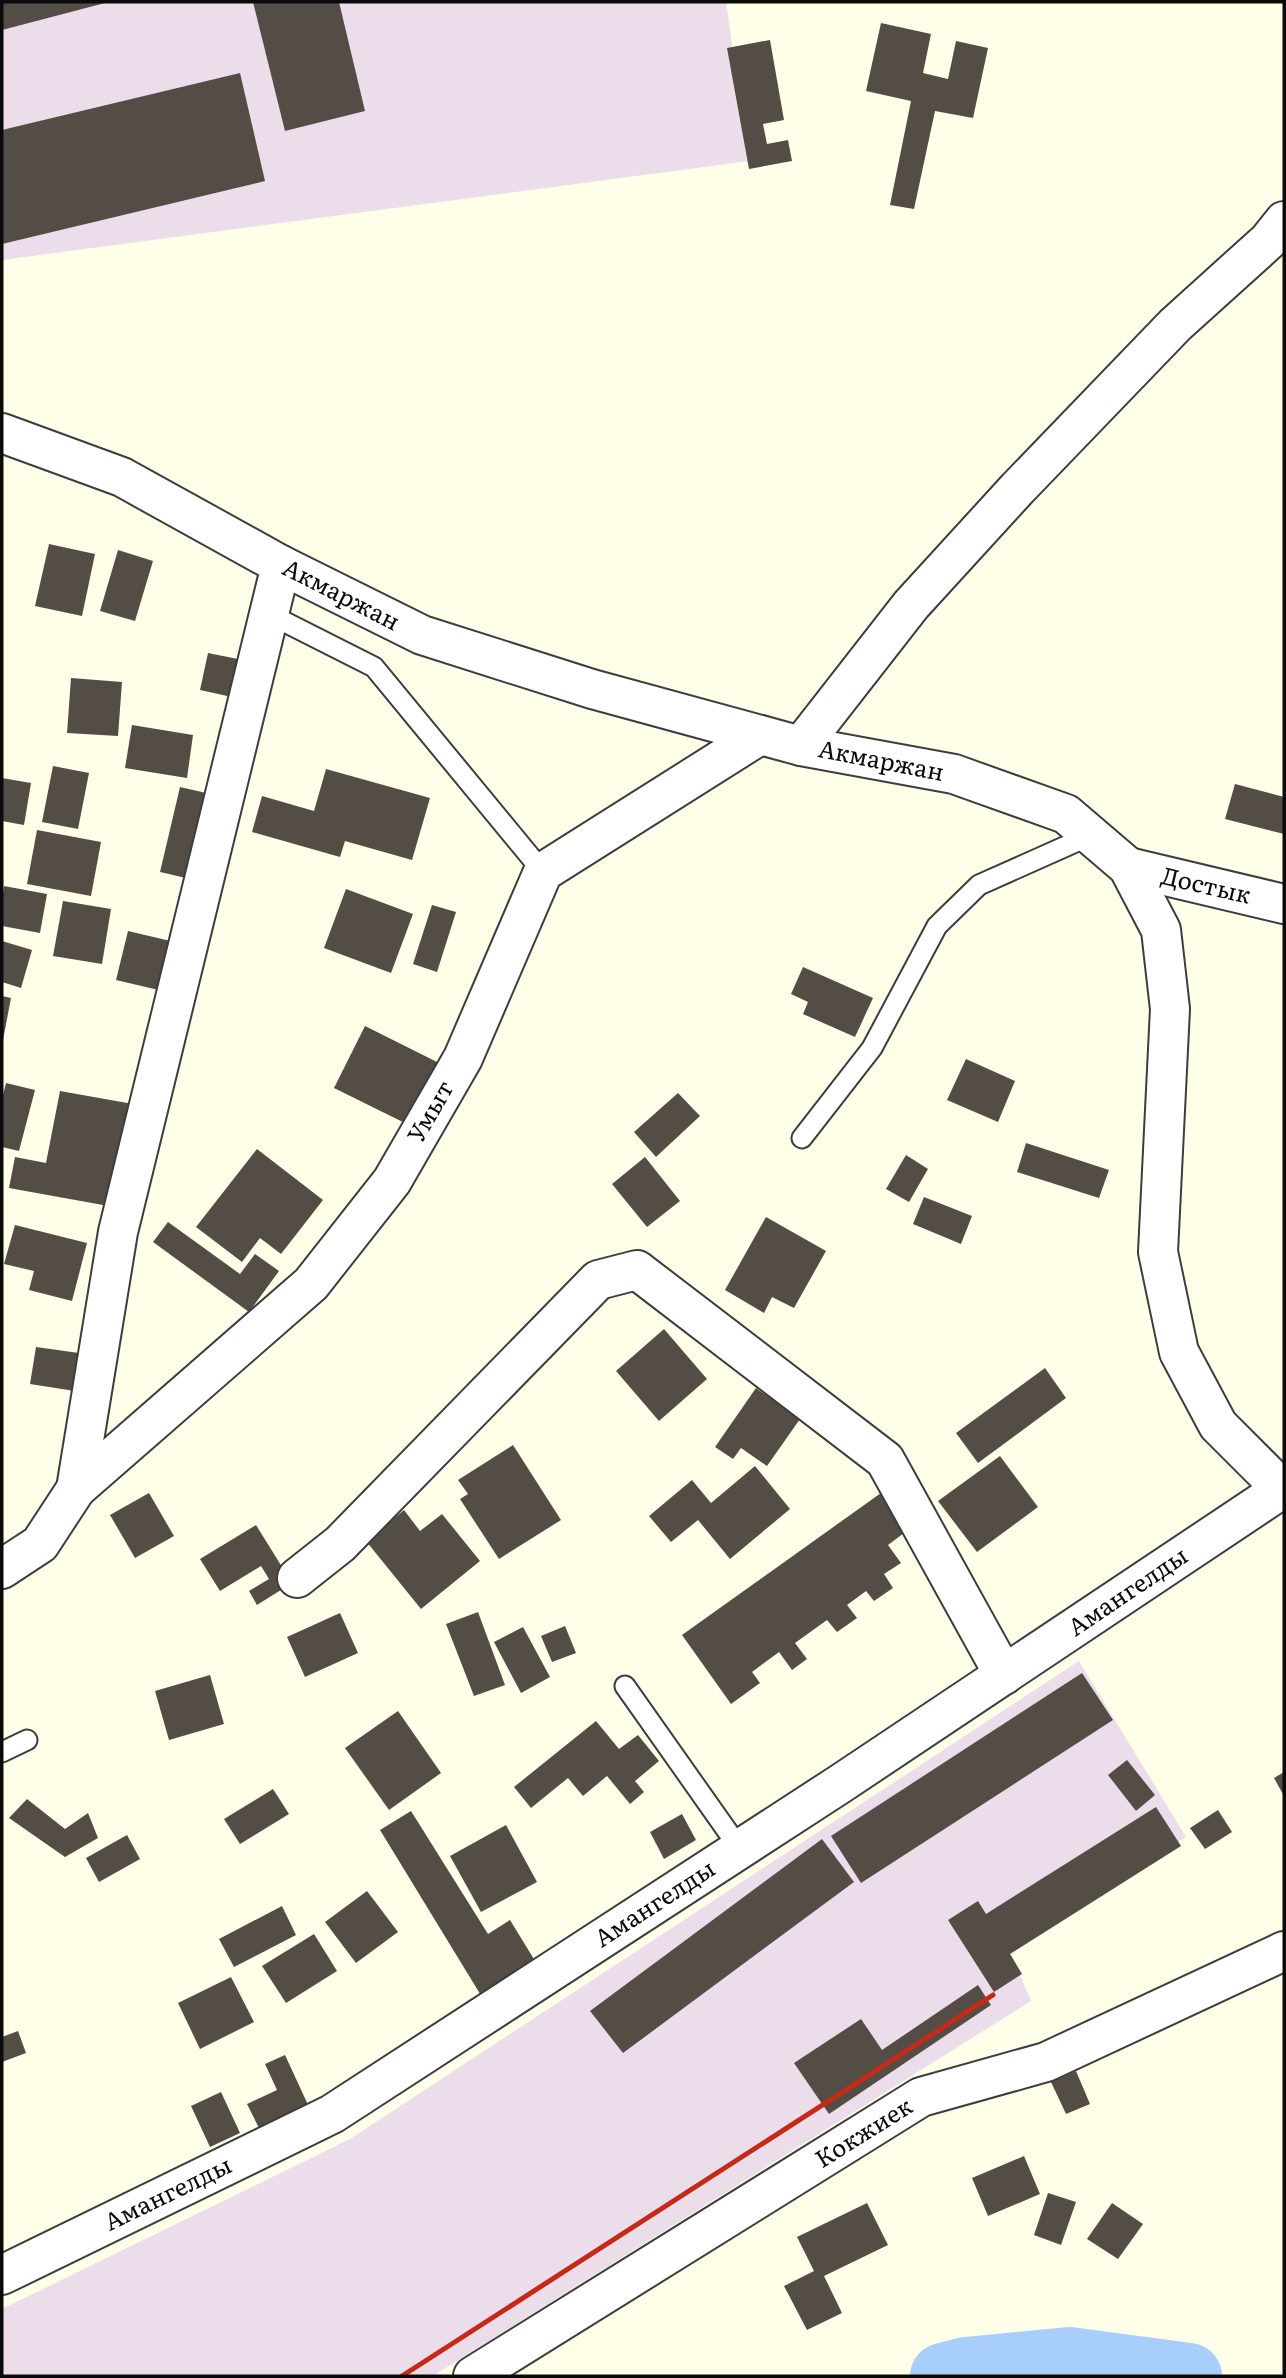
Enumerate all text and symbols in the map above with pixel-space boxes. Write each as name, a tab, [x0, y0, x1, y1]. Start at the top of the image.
street label: Акмаржан	[277, 548, 407, 637]
street label: Акмаржан	[816, 729, 947, 788]
street label: Достык	[1158, 856, 1255, 911]
street label: Умыт	[397, 1073, 461, 1148]
street label: Амангелды	[1060, 1537, 1194, 1643]
street label: Амангелды	[586, 1850, 721, 1954]
street label: Кокжиек	[807, 2087, 918, 2175]
street label: Амангелды	[97, 2146, 237, 2238]

